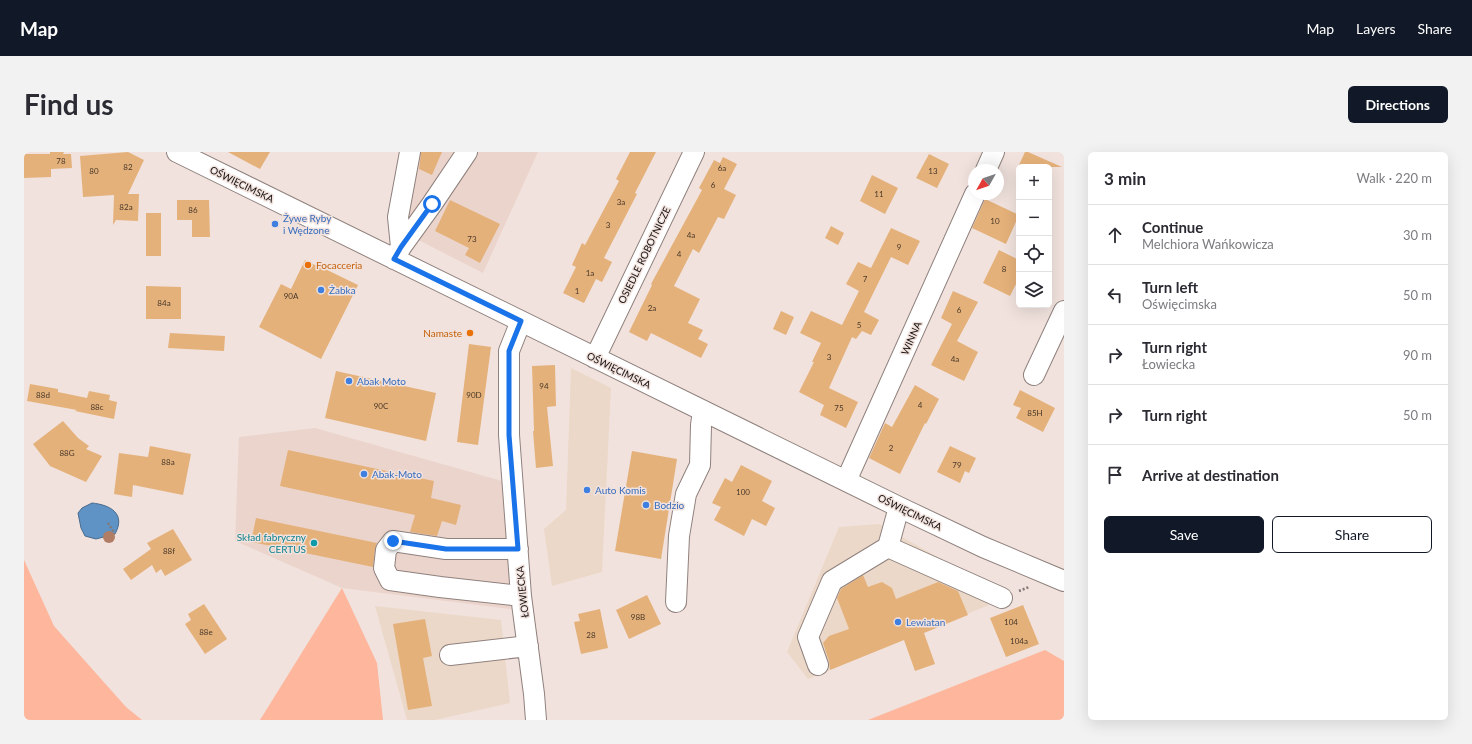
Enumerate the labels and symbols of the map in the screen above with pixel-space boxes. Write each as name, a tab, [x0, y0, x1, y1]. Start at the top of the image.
house number: 78	[56, 156, 66, 166]
house number: 82	[123, 162, 133, 172]
street label: OŚWIĘCIMSKA	[208, 163, 276, 205]
house number: 6a	[718, 163, 726, 173]
north arrow	[968, 164, 1004, 200]
house number: 80	[89, 166, 99, 176]
house number: 13	[928, 166, 938, 176]
house number: 6	[711, 180, 716, 190]
house number: 11	[874, 189, 884, 199]
route start	[423, 195, 441, 213]
house number: 3a	[617, 197, 625, 207]
house number: 82a	[119, 202, 133, 212]
street label: OSIEDLE ROBOTNICZE	[615, 204, 673, 305]
house number: 86	[188, 205, 198, 215]
place label: Żywe Ryby i Wędzone	[283, 212, 332, 236]
house number: 10	[990, 216, 1000, 226]
marker: Żywe Ryby i Wędzone	[270, 219, 280, 229]
house number: 3	[606, 220, 611, 230]
house number: 4a	[687, 230, 695, 240]
house number: 73	[467, 234, 477, 244]
house number: 9	[897, 242, 902, 252]
house number: 4	[677, 249, 682, 259]
place label: Focacceria	[316, 259, 362, 271]
marker: Focacceria	[303, 260, 313, 270]
house number: 8	[1002, 264, 1007, 274]
house number: 1a	[586, 268, 594, 278]
house number: 7	[863, 274, 868, 284]
place label: Żabka	[329, 284, 356, 296]
marker: Żabka	[316, 285, 326, 295]
house number: 1	[575, 286, 580, 296]
house number: 90A	[284, 291, 299, 301]
house number: 84a	[157, 298, 171, 308]
house number: 2a	[648, 303, 656, 313]
house number: 6	[957, 305, 962, 315]
street label: WINNA	[898, 319, 924, 357]
house number: 5	[857, 320, 862, 330]
place label: Namaste	[423, 327, 462, 339]
marker: Namaste	[465, 328, 475, 338]
street label: OŚWIĘCIMSKA	[585, 349, 653, 391]
house number: 3	[827, 352, 832, 362]
house number: 4a	[951, 354, 959, 364]
place label: Abak Moto	[357, 375, 406, 387]
marker: Abak Moto	[344, 376, 354, 386]
house number: 94	[539, 381, 549, 391]
house number: 88d	[36, 390, 50, 400]
house number: 90D	[466, 390, 482, 400]
house number: 4	[918, 400, 923, 410]
house number: 90C	[374, 401, 389, 411]
house number: 88c	[90, 402, 104, 412]
house number: 75	[834, 403, 844, 413]
house number: 85H	[1027, 408, 1043, 418]
house number: 2	[889, 443, 894, 453]
house number: 88G	[59, 448, 75, 458]
house number: 88a	[161, 457, 175, 467]
house number: 79	[952, 460, 962, 470]
place label: Abak-Moto	[372, 468, 422, 480]
marker: Abak-Moto	[359, 469, 369, 479]
place label: Auto Komis	[595, 484, 646, 496]
marker: Auto Komis	[582, 485, 592, 495]
house number: 100	[736, 487, 750, 497]
street label: OŚWIĘCIMSKA	[876, 491, 944, 533]
place label: Bodzio	[654, 499, 685, 511]
marker: Bodzio	[641, 500, 651, 510]
place label: Skład fabryczny CERTUS	[237, 531, 307, 555]
route end	[384, 532, 402, 550]
marker: Skład fabryczny CERTUS	[309, 538, 319, 548]
house number: 88f	[163, 546, 175, 556]
street label: ŁOWIECKA	[513, 565, 531, 618]
house number: 98B	[631, 612, 645, 622]
place label: Lewiatan	[906, 616, 945, 628]
marker: Lewiatan	[893, 617, 903, 627]
house number: 104	[1004, 617, 1018, 627]
house number: 88e	[199, 627, 213, 637]
house number: 28	[586, 630, 596, 640]
house number: 104a	[1010, 636, 1028, 646]

